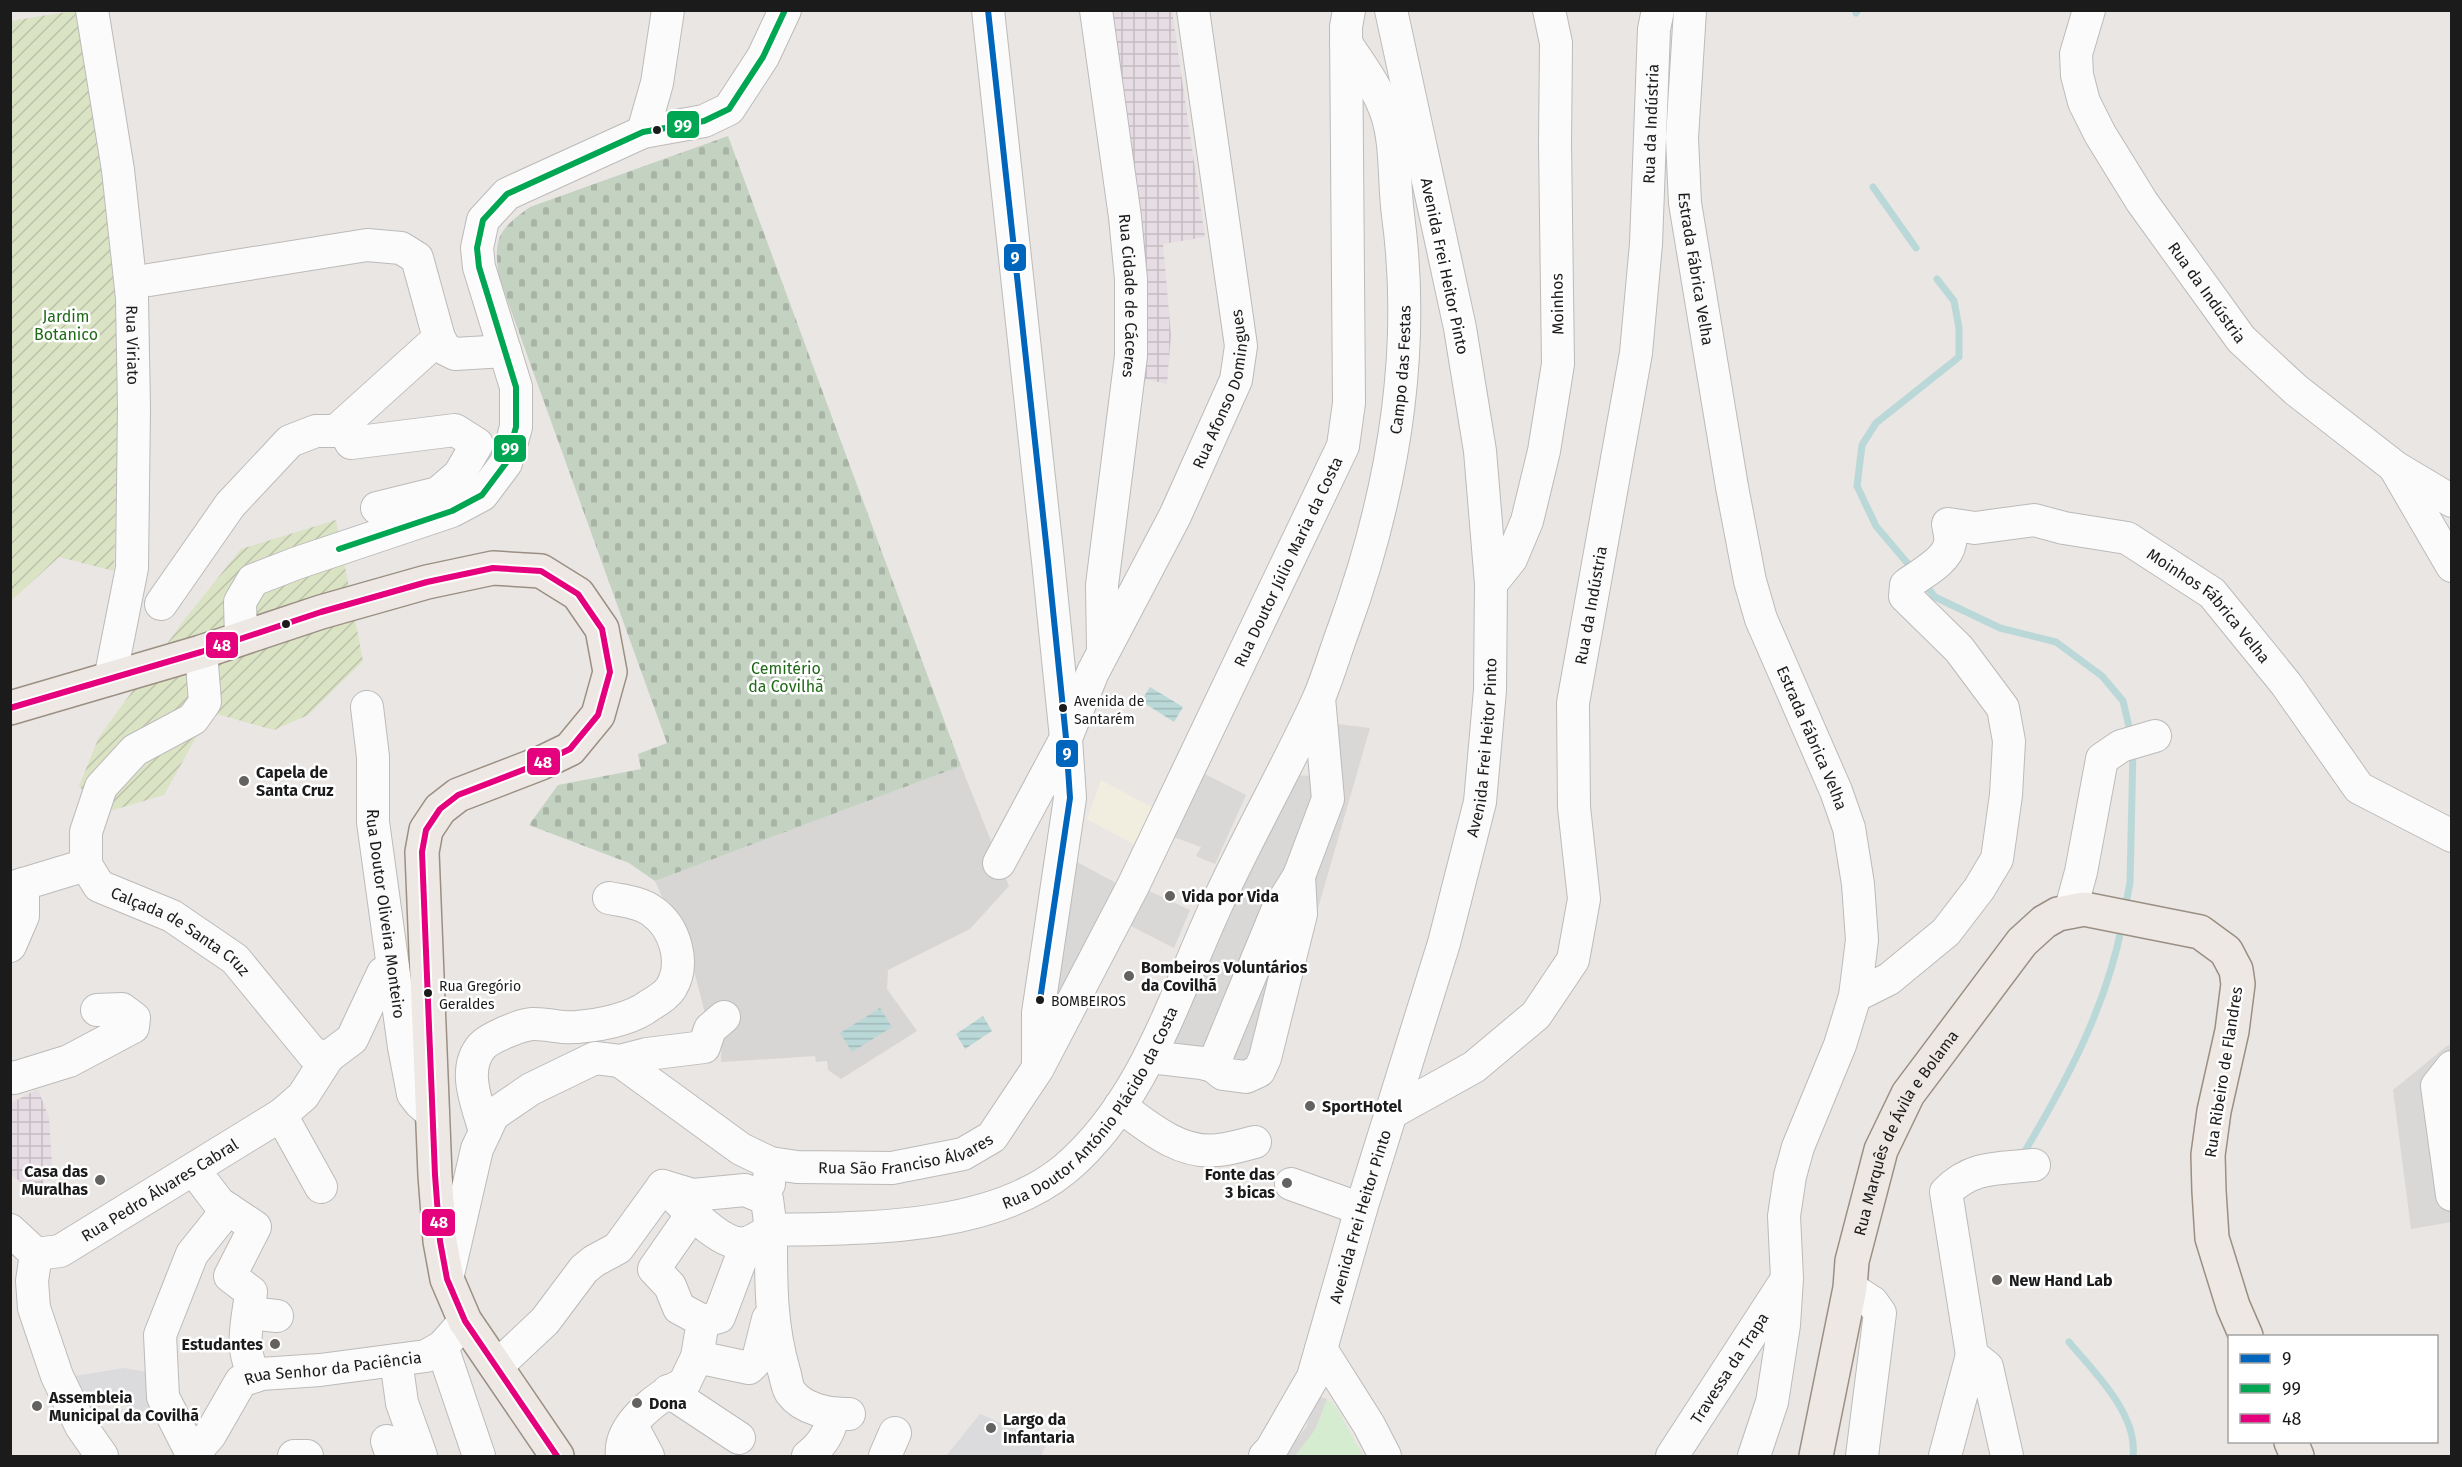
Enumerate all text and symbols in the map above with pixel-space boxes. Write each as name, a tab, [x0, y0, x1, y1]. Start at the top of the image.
street label: Rua da Indústria	[1639, 63, 1663, 184]
line badge: 99	[666, 110, 700, 139]
text: 99	[674, 116, 692, 135]
unlabelled marker	[651, 124, 663, 136]
street label: Avenida Frei Heitor Pinto	[1417, 176, 1473, 356]
street label: Estrada Fábrica Velha	[1675, 192, 1717, 347]
street label: Rua Cidade de Cáceres	[1115, 213, 1140, 379]
street label: Rua da Indústria	[2164, 238, 2250, 347]
line badge: 9	[1003, 243, 1027, 272]
text: 9	[1011, 248, 1020, 267]
street label: Moinhos	[1547, 273, 1568, 335]
street label: Rua Viriato	[122, 305, 143, 385]
street label: Campo das Festas	[1386, 305, 1414, 436]
park label: Jardim Botanico	[34, 307, 98, 344]
street label: Rua Afonso Domingues	[1188, 308, 1251, 472]
line badge: 99	[493, 434, 527, 463]
text: 99	[501, 439, 519, 458]
street label: Rua Doutor Júlio Maria da Costa	[1230, 454, 1347, 670]
street label: Rua da Indústria	[1571, 544, 1611, 666]
street label: Moinhos Fábrica Velha	[2143, 545, 2274, 667]
unlabelled marker	[280, 618, 292, 630]
line badge: 48	[205, 631, 239, 659]
text: 48	[213, 636, 231, 655]
street label: Avenida Frei Heitor Pinto	[1462, 658, 1500, 839]
park label: Cemitério da Covilhã	[748, 659, 824, 696]
street label: Estrada Fábrica Velha	[1773, 663, 1851, 813]
place label: Avenida de Santarém	[1074, 693, 1144, 728]
marker: Avenida de Santarém	[1057, 702, 1069, 714]
line badge: 9	[1055, 739, 1079, 768]
text: 9	[1063, 744, 1072, 763]
line badge: 48	[526, 747, 561, 776]
text: 48	[534, 753, 552, 772]
place label: Capela de Santa Cruz	[256, 763, 334, 800]
marker: Capela de Santa Cruz	[237, 774, 251, 788]
street label: Rua Doutor Oliveira Monteiro	[363, 809, 409, 1020]
street label: Calçada de Santa Cruz	[108, 883, 254, 980]
place label: Vida por Vida	[1181, 887, 1279, 906]
marker: Vida por Vida	[1163, 889, 1177, 903]
place label: Bombeiros Voluntários da Covilhã	[1141, 958, 1308, 995]
marker: Bombeiros Voluntários da Covilhã	[1122, 969, 1136, 983]
place label: Rua Gregório Geraldes	[439, 978, 521, 1013]
street label: Rua Ribeiro de Flandres	[2201, 985, 2246, 1159]
marker: Rua Gregório Geraldes	[422, 987, 434, 999]
place label: BOMBEIROS	[1051, 993, 1126, 1010]
marker: BOMBEIROS	[1034, 994, 1046, 1006]
street label: Rua Doutor António Plácido da Costa	[999, 1004, 1182, 1213]
street label: Rua Marquês de Ávila e Bolama	[1850, 1027, 1963, 1238]
place label: SportHotel	[1322, 1097, 1402, 1116]
marker: SportHotel	[1303, 1099, 1317, 1113]
street label: Avenida Frei Heitor Pinto	[1326, 1127, 1395, 1306]
street label: Rua São Franciso Álvares	[818, 1130, 997, 1178]
street label: Rua Pedro Álvares Cabral	[78, 1135, 242, 1246]
place label: Casa das Muralhas	[21, 1162, 88, 1199]
place label: Fonte das 3 bicas	[1205, 1165, 1275, 1202]
marker: Casa das Muralhas	[93, 1173, 107, 1187]
marker: Fonte das 3 bicas	[1280, 1176, 1294, 1190]
line badge: 48	[421, 1208, 456, 1237]
text: 48	[430, 1213, 448, 1232]
place label: New Hand Lab	[2009, 1271, 2113, 1290]
marker: New Hand Lab	[1990, 1273, 2004, 1287]
street label: Travessa da Trapa	[1687, 1309, 1773, 1427]
place label: Estudantes	[182, 1335, 263, 1354]
legend	[2228, 1335, 2438, 1443]
marker: Estudantes	[268, 1337, 282, 1351]
street label: Rua Senhor da Paciência	[241, 1348, 423, 1389]
text: 9	[2282, 1348, 2291, 1370]
text: 99	[2282, 1378, 2301, 1400]
place label: Assembleia Municipal da Covilhã	[48, 1388, 199, 1425]
place label: Dona	[649, 1394, 687, 1413]
marker: Dona	[630, 1396, 644, 1410]
marker: Assembleia Municipal da Covilhã	[30, 1399, 44, 1413]
text: 48	[2282, 1408, 2302, 1430]
place label: Largo da Infantaria	[1003, 1410, 1075, 1447]
marker: Largo da Infantaria	[984, 1421, 998, 1435]

